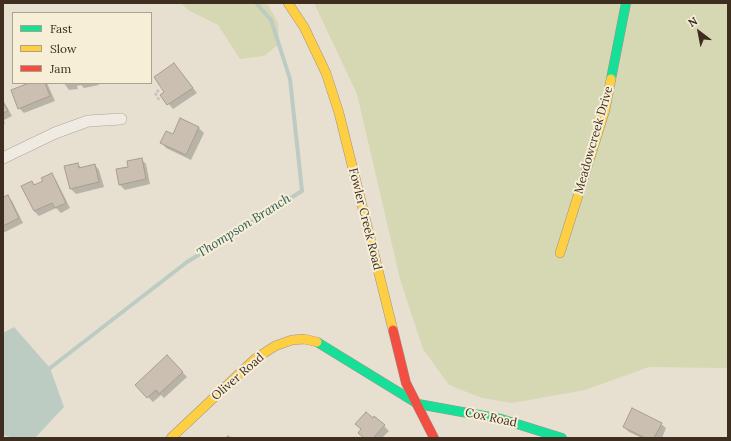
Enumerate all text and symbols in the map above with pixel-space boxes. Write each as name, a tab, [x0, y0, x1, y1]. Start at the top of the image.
legend	[12, 12, 152, 84]
north arrow	[679, 12, 719, 52]
text: N	[685, 14, 700, 30]
text: Fast	[50, 21, 73, 36]
text: Slow	[50, 41, 77, 56]
text: Jam	[50, 61, 71, 76]
street label: Meadowcreek Drive	[572, 85, 616, 195]
street label: Fowler Creek Road	[345, 166, 385, 272]
water label: Thompson Branch	[194, 191, 294, 261]
street label: Oliver Road	[209, 350, 267, 404]
street label: Cox Road	[464, 405, 518, 431]

